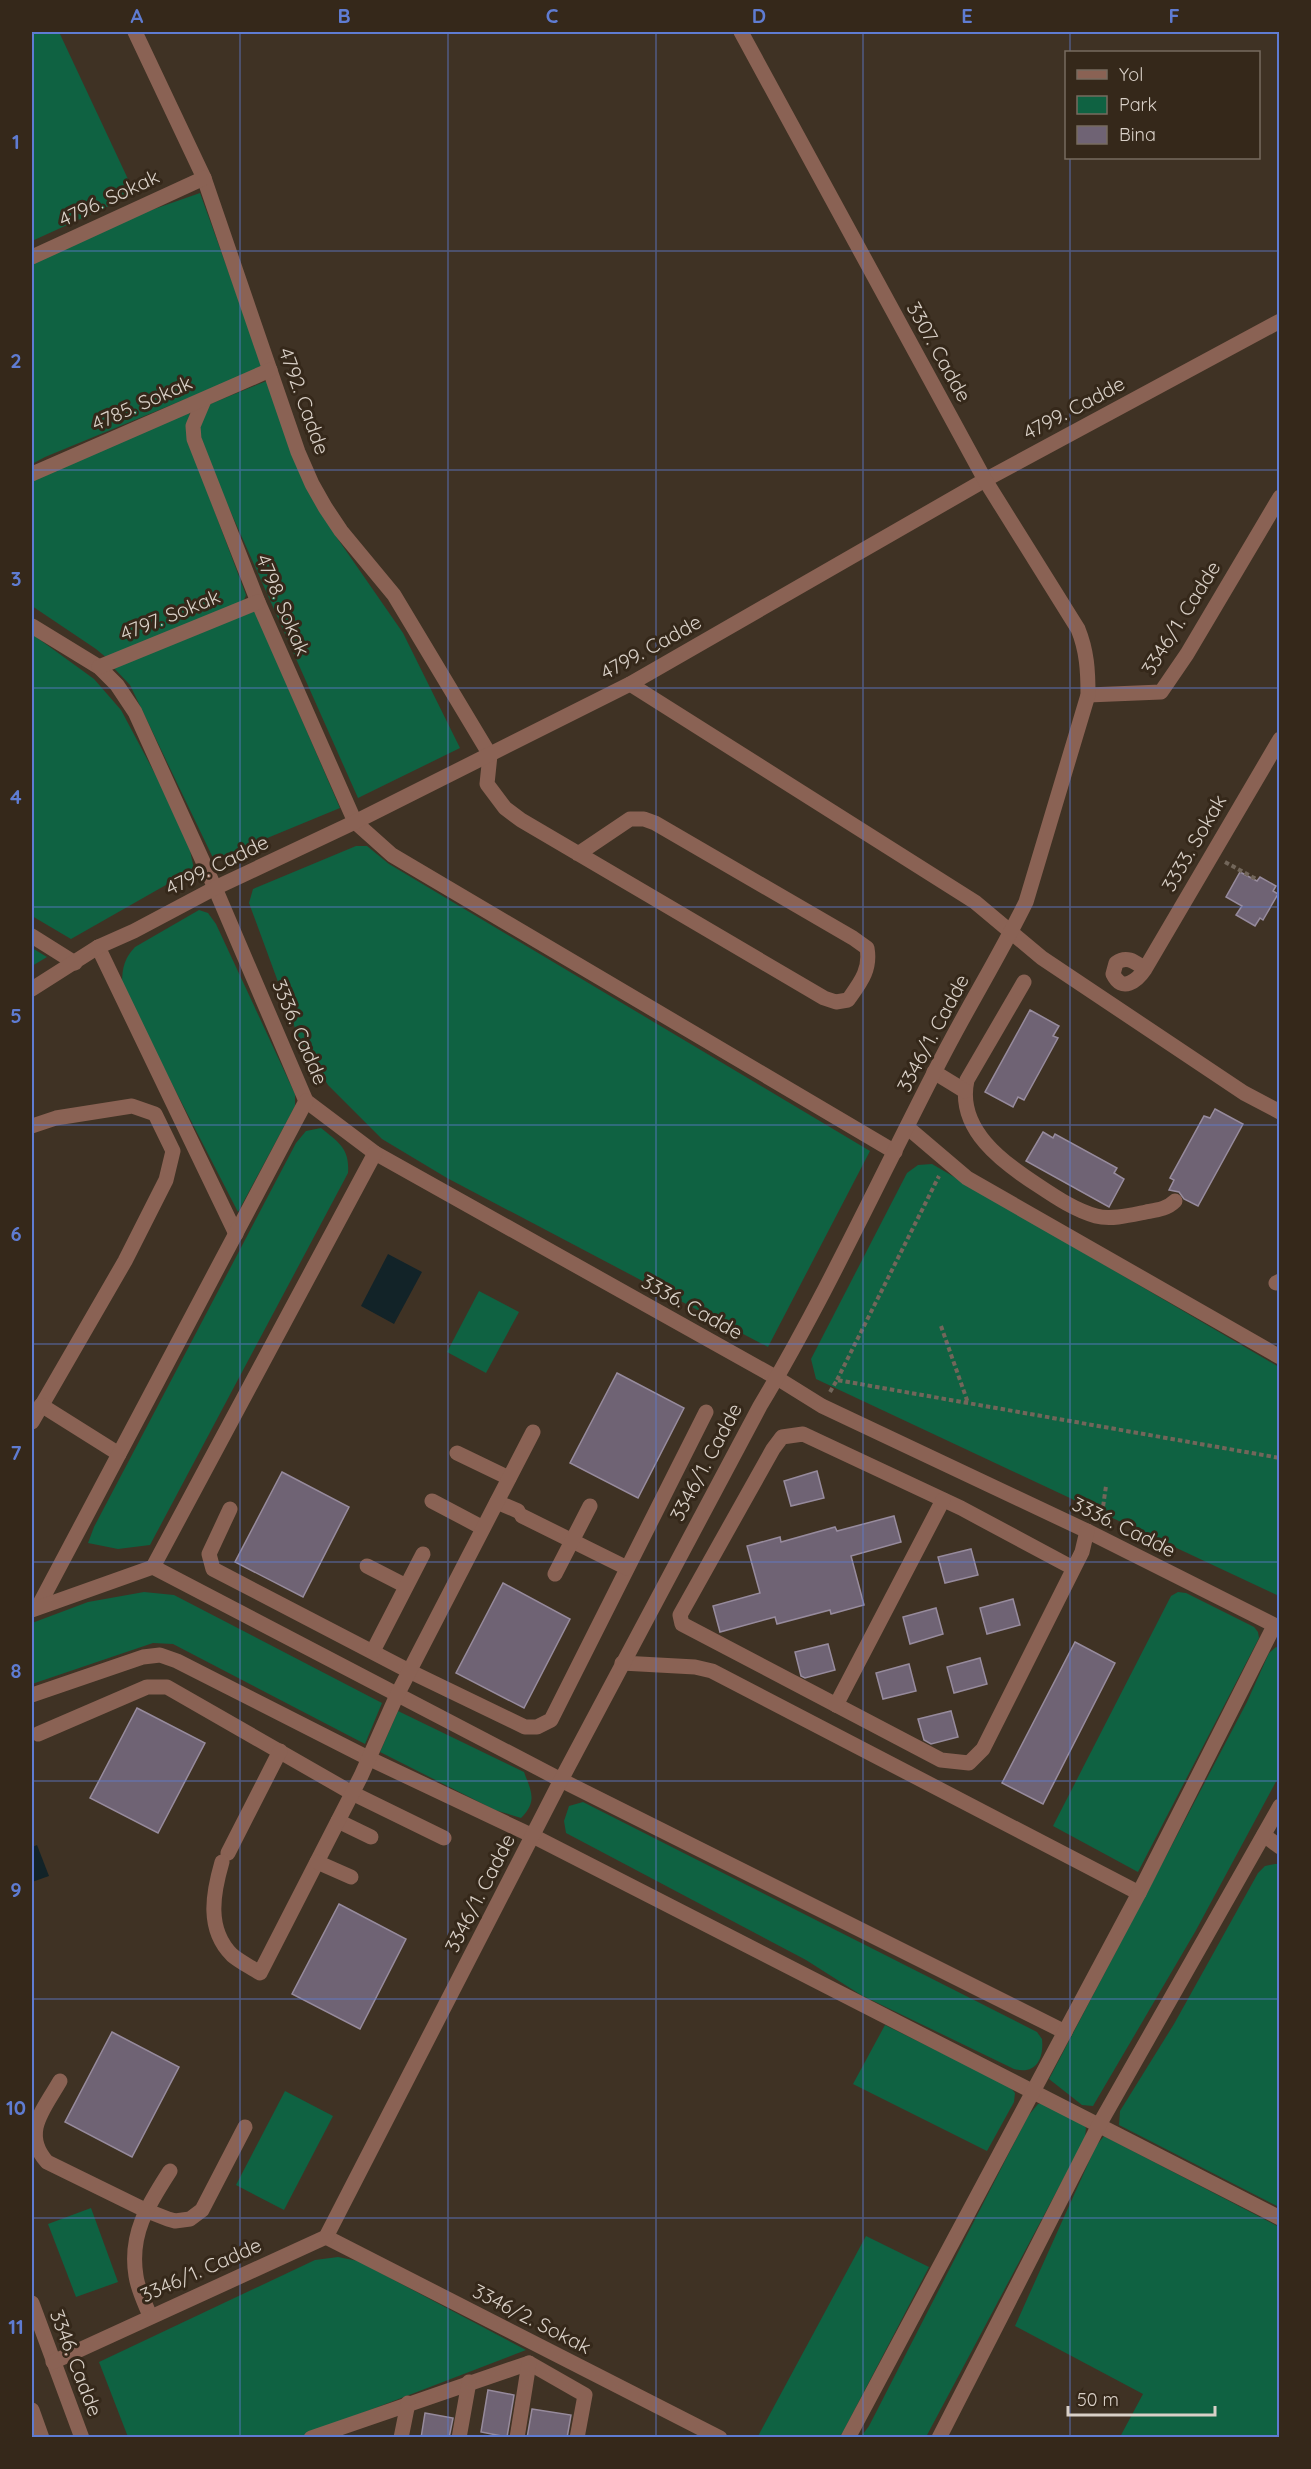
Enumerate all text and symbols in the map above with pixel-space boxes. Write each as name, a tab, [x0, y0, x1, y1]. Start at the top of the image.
text: A	[131, 3, 144, 28]
text: B	[337, 3, 351, 28]
text: C	[546, 3, 559, 28]
text: D	[752, 3, 766, 28]
text: E	[961, 3, 973, 28]
text: F	[1168, 3, 1180, 28]
legend	[1065, 51, 1260, 159]
text: Yol	[1119, 63, 1143, 86]
text: Park	[1119, 93, 1157, 116]
text: Bina	[1119, 123, 1156, 146]
text: 1	[12, 129, 20, 154]
street label: 4796. Sokak	[55, 163, 163, 232]
street label: 3307. Cadde	[902, 297, 977, 406]
street label: 4792. Cadde	[274, 344, 335, 458]
text: 2	[10, 348, 22, 373]
street label: 4785. Sokak	[88, 369, 196, 436]
street label: 4799. Cadde	[1019, 370, 1129, 445]
street label: 4798. Sokak	[251, 550, 316, 659]
street label: 3346/1. Cadde	[1136, 556, 1226, 679]
text: 3	[11, 566, 21, 591]
street label: 4797. Sokak	[116, 583, 223, 646]
street label: 4799. Cadde	[596, 609, 706, 685]
text: 4	[10, 784, 22, 809]
street label: 3333. Sokak	[1156, 790, 1231, 896]
street label: 4799. Cadde	[161, 829, 272, 900]
street label: 3346/1. Cadde	[891, 970, 974, 1096]
street label: 3336. Cadde	[267, 975, 334, 1088]
text: 5	[10, 1003, 22, 1028]
text: 6	[10, 1221, 22, 1246]
street label: 3336. Cadde	[637, 1268, 747, 1345]
street label: 3346/1. Cadde	[664, 1399, 747, 1525]
text: 7	[11, 1440, 22, 1465]
street label: 3336. Cadde	[1068, 1491, 1180, 1562]
text: 8	[11, 1658, 22, 1683]
street label: 3346/1. Cadde	[439, 1829, 520, 1956]
text: 9	[10, 1877, 22, 1902]
text: 10	[6, 2095, 26, 2120]
street label: 3346/1. Cadde	[136, 2232, 265, 2307]
street label: 3346/2. Sokak	[469, 2278, 596, 2359]
street label: 3346. Cadde	[45, 2306, 108, 2420]
text: 11	[8, 2314, 24, 2339]
scale bar	[1068, 2379, 1215, 2417]
text: 50 m	[1077, 2388, 1119, 2411]

